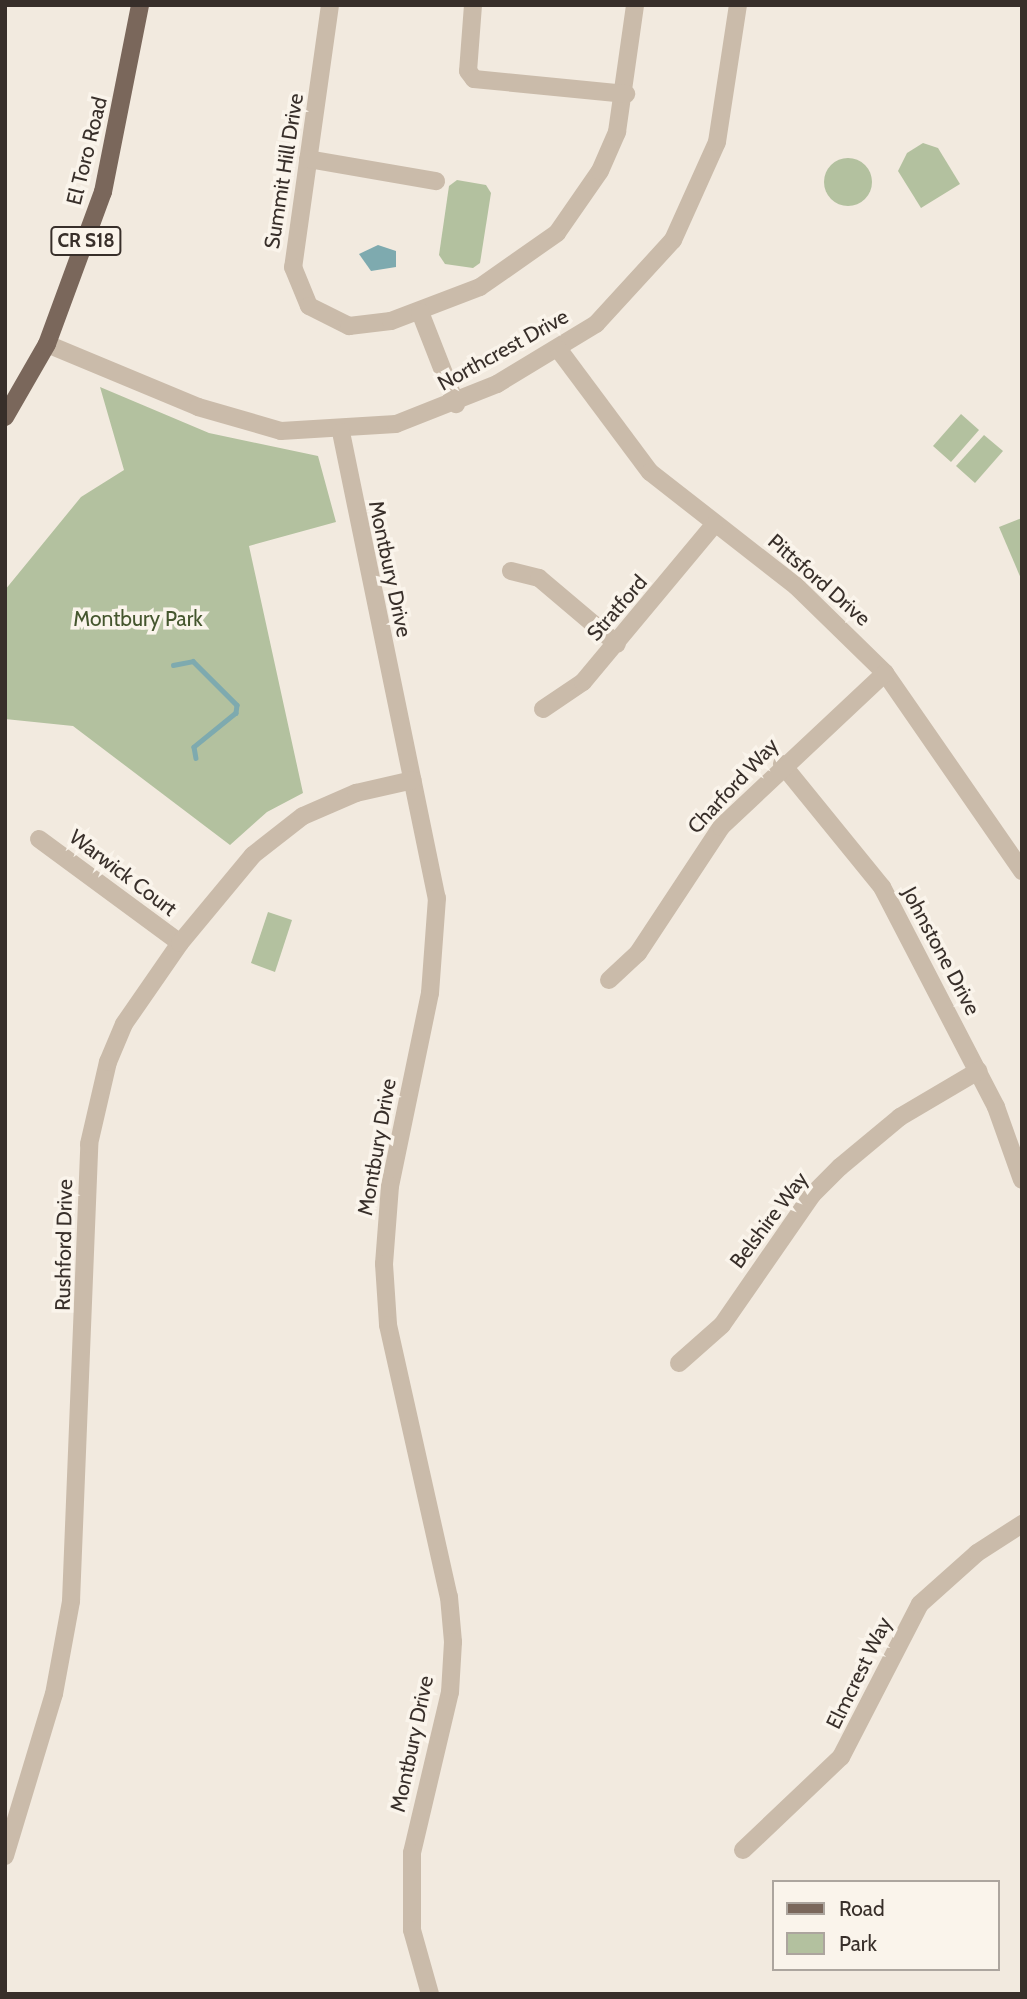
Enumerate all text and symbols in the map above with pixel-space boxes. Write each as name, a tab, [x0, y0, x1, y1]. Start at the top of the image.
street label: Summit Hill Drive	[259, 91, 309, 251]
street label: El Toro Road	[61, 94, 113, 208]
road number: CR S18	[49, 226, 123, 256]
street label: Northcrest Drive	[433, 304, 573, 396]
street label: Montbury Drive	[363, 499, 417, 639]
street label: Pittsford Drive	[763, 529, 875, 631]
street label: Stratford	[582, 570, 652, 646]
park label: Montbury Park	[73, 606, 203, 632]
street label: Charford Way	[682, 733, 784, 839]
street label: Warwick Court	[64, 824, 182, 922]
street label: Johnstone Drive	[897, 883, 985, 1019]
street label: Montbury Drive	[353, 1077, 401, 1217]
street label: Belshire Way	[725, 1167, 813, 1273]
street label: Rushford Drive	[50, 1179, 78, 1311]
street label: Elmcrest Way	[821, 1613, 897, 1733]
street label: Montbury Drive	[385, 1674, 439, 1814]
legend	[772, 1880, 999, 1971]
text: Road	[839, 1896, 885, 1921]
text: Park	[839, 1931, 877, 1956]

